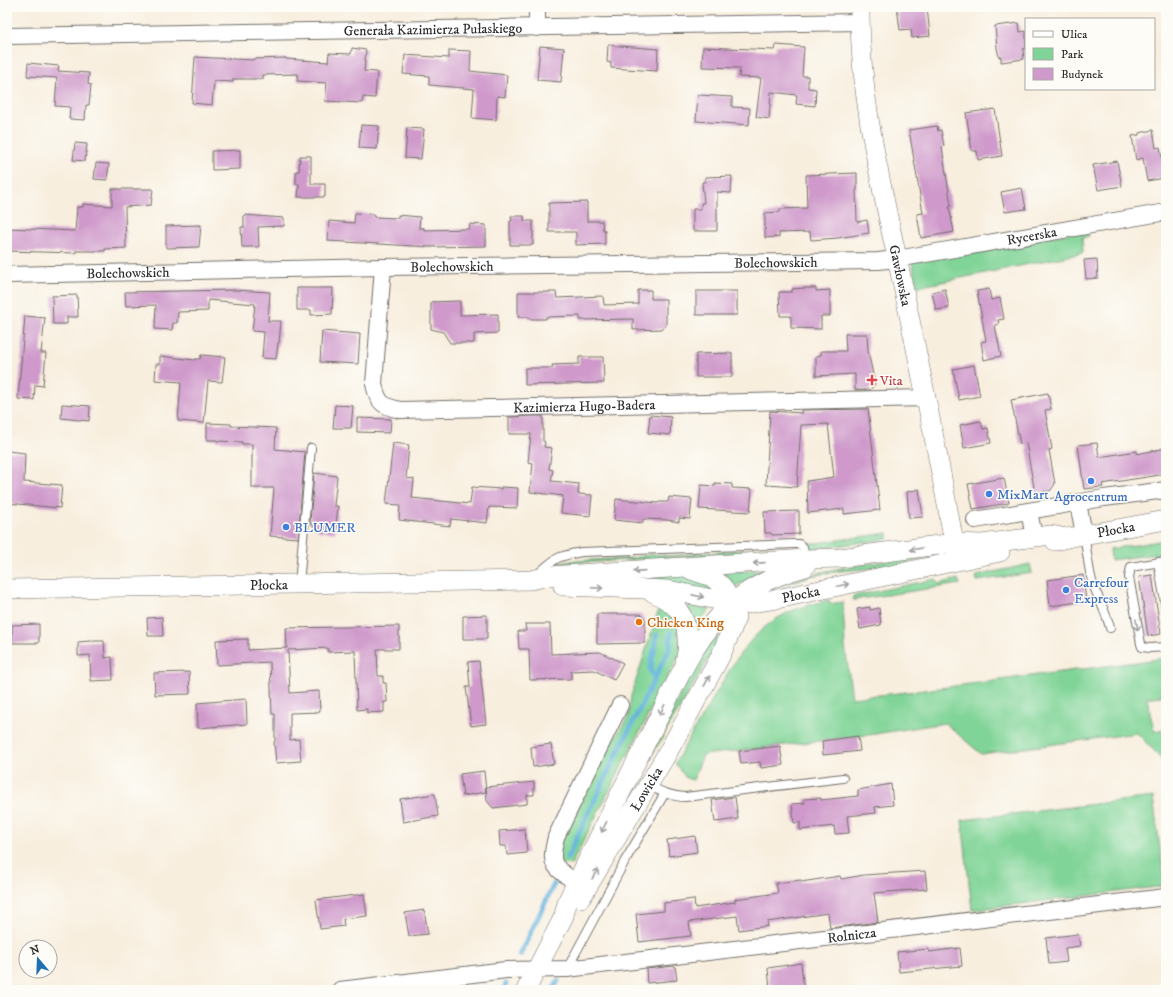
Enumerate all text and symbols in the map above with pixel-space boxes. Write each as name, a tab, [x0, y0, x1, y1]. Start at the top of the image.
legend	[1025, 18, 1155, 90]
street label: Generała Kazimierza Pułaskiego	[344, 20, 523, 40]
text: Ulica	[1061, 27, 1088, 42]
text: Park	[1061, 47, 1083, 62]
text: Budynek	[1061, 67, 1103, 82]
street label: Rycerska	[1006, 223, 1058, 250]
street label: Gawłowska	[884, 243, 915, 308]
street label: Bolechowskich	[734, 254, 818, 273]
street label: Bolechowskich	[410, 258, 494, 277]
street label: Bolechowskich	[86, 264, 170, 283]
place label: Vita	[879, 372, 903, 390]
marker: Vita	[867, 375, 877, 385]
street label: Kazimierza Hugo-Badera	[513, 396, 656, 417]
marker: Agrocentrum	[1086, 476, 1096, 486]
place label: MixMart	[997, 486, 1049, 504]
place label: Agrocentrum	[1054, 488, 1128, 506]
marker: MixMart	[984, 489, 994, 499]
street label: Płocka	[1096, 518, 1136, 542]
place label: BLUMER	[294, 519, 356, 537]
marker: BLUMER	[281, 522, 291, 532]
one-way arrow	[910, 545, 923, 552]
one-way arrow	[753, 560, 766, 567]
one-way arrow	[633, 567, 646, 574]
place label: Carrefour Express	[1074, 574, 1129, 608]
street label: Płocka	[250, 576, 288, 595]
one-way arrow	[836, 580, 849, 588]
street label: Płocka	[780, 582, 821, 608]
one-way arrow	[590, 584, 603, 591]
marker: Carrefour Express	[1061, 585, 1071, 595]
one-way arrow	[691, 592, 704, 600]
place label: Chicken King	[647, 614, 724, 632]
marker: Chicken King	[634, 617, 644, 627]
one-way arrow	[1134, 618, 1142, 631]
one-way arrow	[703, 675, 711, 687]
one-way arrow	[658, 704, 665, 716]
street label: Łowicka	[627, 764, 667, 815]
one-way arrow	[600, 820, 607, 832]
one-way arrow	[592, 868, 600, 880]
street label: Rolnicza	[826, 924, 877, 948]
north arrow	[18, 939, 58, 979]
text: N	[29, 942, 42, 959]

